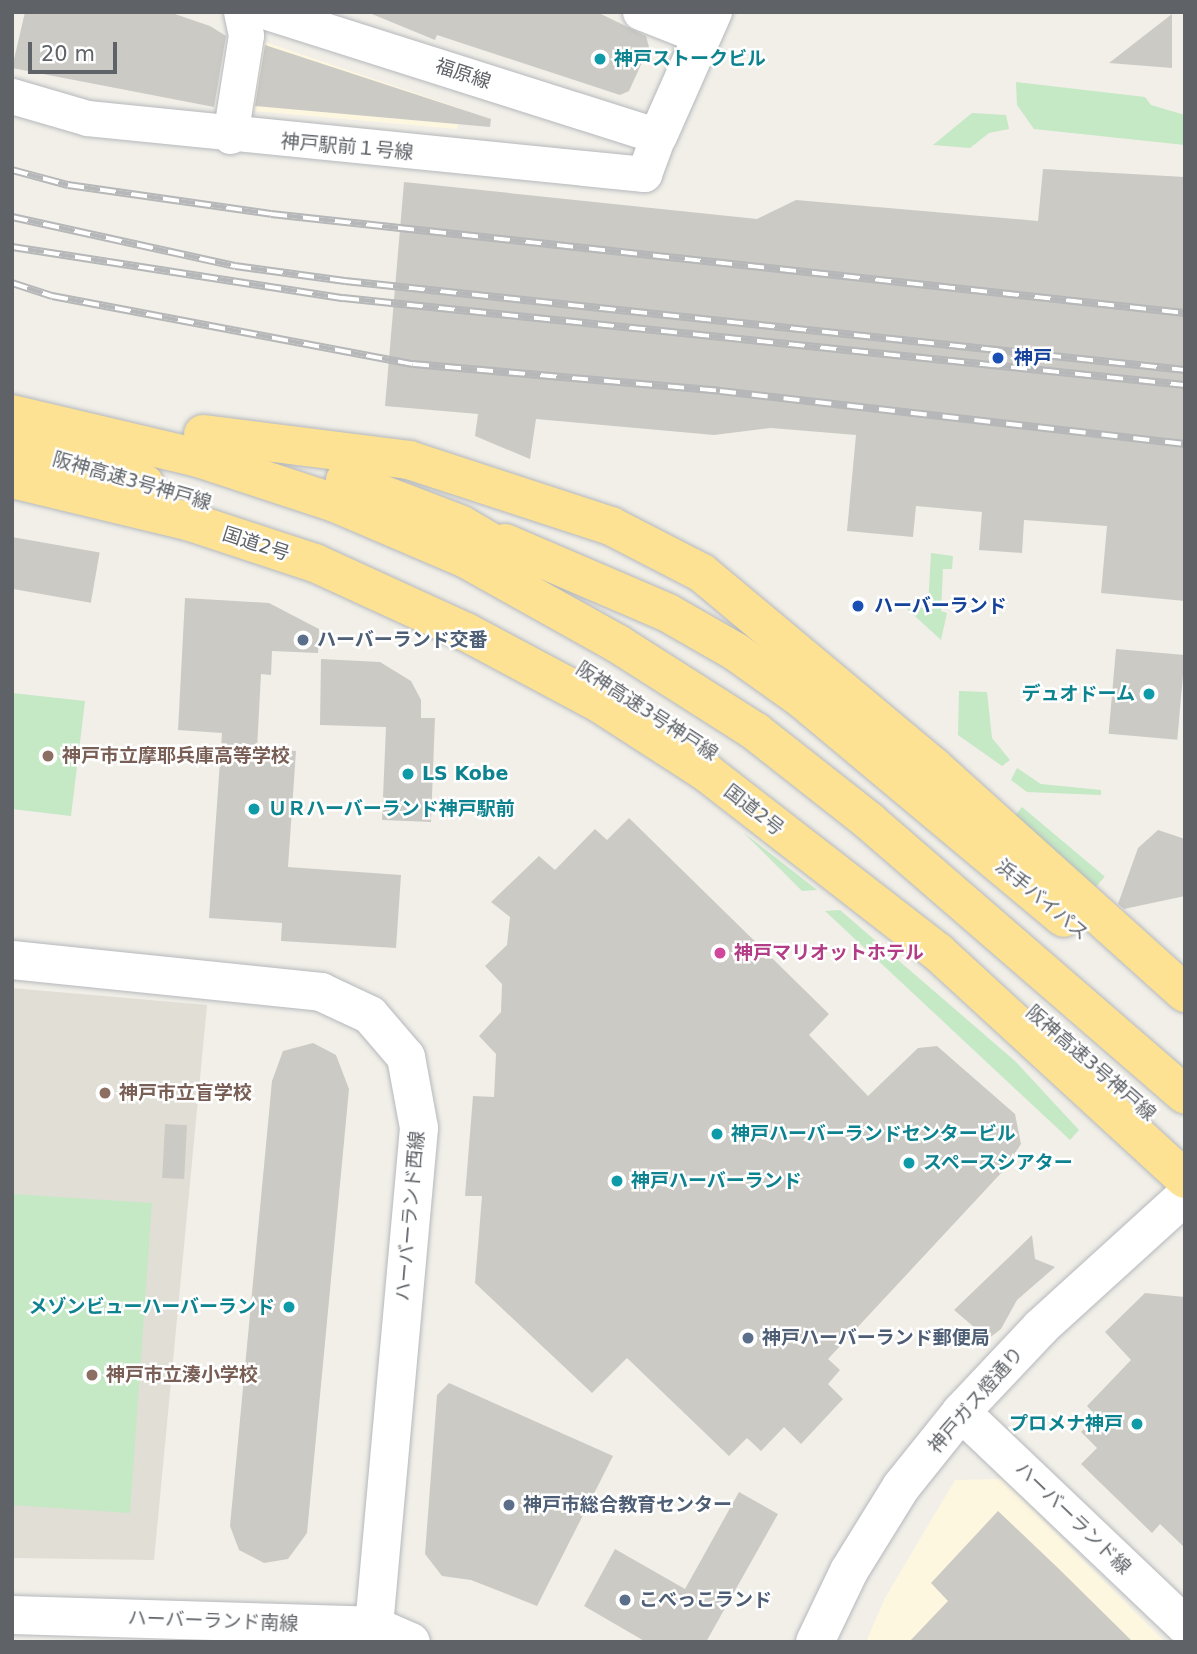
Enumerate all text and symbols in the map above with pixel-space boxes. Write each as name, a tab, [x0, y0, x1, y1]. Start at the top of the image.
scale bar	[32, 28, 121, 72]
text: 20 m	[41, 42, 95, 66]
place label: 神戸ストークビル	[614, 48, 766, 70]
marker: 神戸ストークビル	[592, 51, 608, 67]
street label: 福原線	[432, 54, 494, 94]
street label: 神戸駅前１号線	[280, 130, 414, 164]
place label: 神戸	[1014, 347, 1052, 369]
marker: 神戸	[988, 348, 1008, 368]
street label: 阪神高速3号神戸線	[50, 447, 214, 515]
street label: 国道2号	[220, 522, 292, 566]
place label: ハーバーランド	[874, 595, 1007, 617]
marker: ハーバーランド	[848, 596, 868, 616]
place label: ハーバーランド交番	[317, 629, 488, 651]
marker: ハーバーランド交番	[295, 632, 311, 648]
street label: 阪神高速3号神戸線	[572, 657, 722, 765]
place label: デュオドーム	[1021, 683, 1135, 705]
marker: デュオドーム	[1141, 686, 1157, 702]
place label: 神戸市立摩耶兵庫高等学校	[62, 745, 290, 767]
marker: 神戸市立摩耶兵庫高等学校	[40, 748, 56, 764]
place label: LS Kobe	[422, 763, 508, 785]
marker: LS Kobe	[400, 766, 416, 782]
street label: 国道2号	[720, 780, 788, 840]
place label: ＵＲハーバーランド神戸駅前	[268, 798, 515, 820]
marker: ＵＲハーバーランド神戸駅前	[246, 801, 262, 817]
street label: 浜手バイパス	[991, 855, 1093, 945]
place label: 神戸マリオットホテル	[734, 942, 924, 964]
marker: 神戸マリオットホテル	[712, 945, 728, 961]
street label: 阪神高速3号神戸線	[1022, 1001, 1160, 1125]
place label: 神戸市立盲学校	[119, 1082, 252, 1104]
marker: 神戸市立盲学校	[97, 1085, 113, 1101]
place label: 神戸ハーバーランドセンタービル	[731, 1123, 1016, 1145]
marker: 神戸ハーバーランドセンタービル	[709, 1126, 725, 1142]
street label: ハーバーランド西線	[391, 1130, 429, 1302]
place label: スペースシアター	[923, 1152, 1075, 1174]
marker: スペースシアター	[901, 1155, 917, 1171]
place label: 神戸ハーバーランド	[631, 1170, 802, 1192]
marker: 神戸ハーバーランド	[609, 1173, 625, 1189]
place label: メゾンビューハーバーランド	[28, 1296, 275, 1318]
marker: メゾンビューハーバーランド	[281, 1299, 297, 1315]
place label: 神戸ハーバーランド郵便局	[762, 1327, 990, 1349]
marker: 神戸ハーバーランド郵便局	[740, 1330, 756, 1346]
street label: 神戸ガス燈通り	[924, 1342, 1028, 1458]
place label: 神戸市立湊小学校	[106, 1364, 258, 1386]
marker: 神戸市立湊小学校	[84, 1367, 100, 1383]
place label: プロメナ神戸	[1009, 1413, 1123, 1435]
marker: プロメナ神戸	[1129, 1416, 1145, 1432]
street label: ハーバーランド線	[1010, 1457, 1136, 1579]
place label: 神戸市総合教育センター	[523, 1494, 732, 1516]
marker: 神戸市総合教育センター	[501, 1497, 517, 1513]
place label: こべっこランド	[639, 1589, 772, 1611]
marker: こべっこランド	[617, 1592, 633, 1608]
street label: ハーバーランド南線	[127, 1607, 299, 1635]

